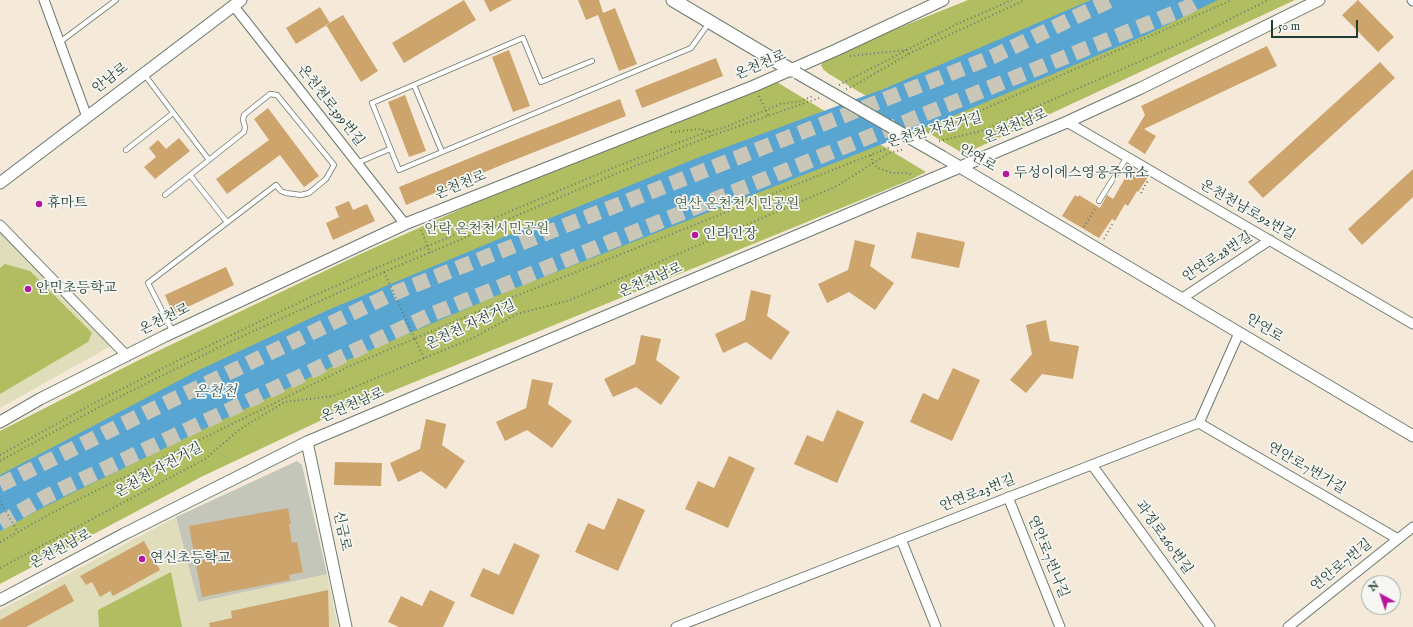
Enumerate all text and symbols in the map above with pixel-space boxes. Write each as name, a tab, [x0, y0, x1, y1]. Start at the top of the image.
scale bar	[1273, 12, 1360, 38]
text: 50 m	[1278, 19, 1300, 34]
street label: 온천천로	[733, 48, 789, 84]
street label: 안남로	[90, 60, 132, 98]
street label: 온천천로399번길	[293, 62, 367, 150]
street label: 온천천남로	[982, 106, 1050, 148]
street label: 온천천 자전거길	[886, 110, 984, 152]
street label: 안연로	[955, 142, 999, 176]
place label: 두성이에스영웅주유소	[1014, 166, 1149, 182]
street label: 온천천로	[433, 168, 489, 204]
marker: 두성이에스영웅주유소	[1001, 169, 1011, 179]
street label: 온천천남로92번길	[1196, 177, 1298, 245]
place label: 휴마트	[47, 196, 88, 212]
park label: 연산 온천천시민공원	[675, 197, 799, 213]
marker: 휴마트	[34, 199, 44, 209]
park label: 안락 온천천시민공원	[425, 222, 549, 238]
place label: 인라인장	[703, 227, 757, 243]
street label: 안연로28번길	[1180, 229, 1256, 287]
marker: 인라인장	[690, 230, 700, 240]
street label: 온천천남로	[617, 260, 685, 302]
place label: 안민초등학교	[36, 281, 117, 297]
marker: 안민초등학교	[23, 284, 33, 294]
street label: 온천천 자전거길	[423, 298, 519, 354]
street label: 온천천로	[137, 301, 193, 339]
street label: 안연로	[1242, 311, 1286, 347]
water label: 온천천	[193, 384, 237, 402]
street label: 온천천남로	[319, 385, 387, 427]
street label: 온천천 자전거길	[112, 440, 206, 502]
street label: 연안로7번가길	[1264, 440, 1348, 498]
street label: 안연로23번길	[938, 472, 1018, 516]
street label: 과정로260번길	[1131, 498, 1195, 578]
street label: 신금로	[329, 509, 353, 553]
street label: 연안로7번나길	[1023, 513, 1071, 601]
street label: 온천천남로	[27, 527, 95, 573]
street label: 연안로7번길	[1308, 536, 1376, 596]
place label: 연신초등학교	[150, 551, 231, 567]
marker: 연신초등학교	[137, 554, 147, 564]
north arrow	[1361, 575, 1401, 615]
text: N	[1366, 578, 1382, 595]

